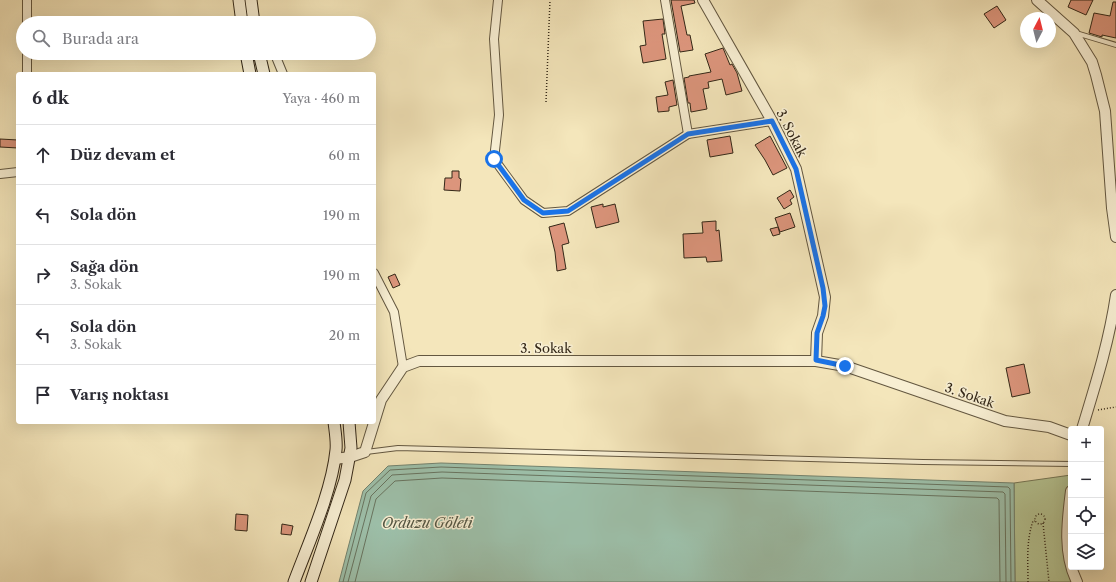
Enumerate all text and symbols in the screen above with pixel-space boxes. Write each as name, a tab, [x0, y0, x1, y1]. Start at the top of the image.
north arrow	[1020, 12, 1056, 48]
search box	[16, 16, 376, 60]
icon: search	[30, 27, 52, 49]
text: Burada ara	[62, 29, 139, 48]
text: 6 dk	[32, 88, 69, 108]
text: Yaya · 460 m	[282, 90, 360, 106]
street label: 3. Sokak	[773, 106, 811, 160]
icon: ahead	[32, 144, 54, 166]
text: Düz devam et	[70, 145, 175, 164]
text: 60 m	[329, 147, 360, 163]
route start	[485, 150, 503, 168]
icon: left	[32, 204, 54, 226]
text: Sola dön	[70, 205, 137, 224]
text: 190 m	[323, 207, 360, 223]
text: Sağa dön	[70, 257, 139, 276]
icon: right	[32, 264, 54, 286]
text: 190 m	[323, 267, 360, 283]
text: 3. Sokak	[70, 276, 121, 292]
text: Sola dön	[70, 317, 137, 336]
icon: left	[32, 324, 54, 346]
text: 20 m	[329, 327, 360, 343]
text: 3. Sokak	[70, 336, 121, 352]
street label: 3. Sokak	[520, 340, 572, 356]
route end	[836, 357, 854, 375]
street label: 3. Sokak	[943, 379, 997, 411]
icon: arrive	[32, 384, 54, 406]
text: Varış noktası	[70, 385, 169, 404]
map controls	[1068, 426, 1104, 570]
button: +	[1068, 426, 1104, 462]
button: −	[1068, 462, 1104, 498]
button: locate	[1068, 498, 1104, 534]
water label: Orduzu Göleti	[382, 514, 474, 532]
button: layers	[1068, 534, 1104, 570]

